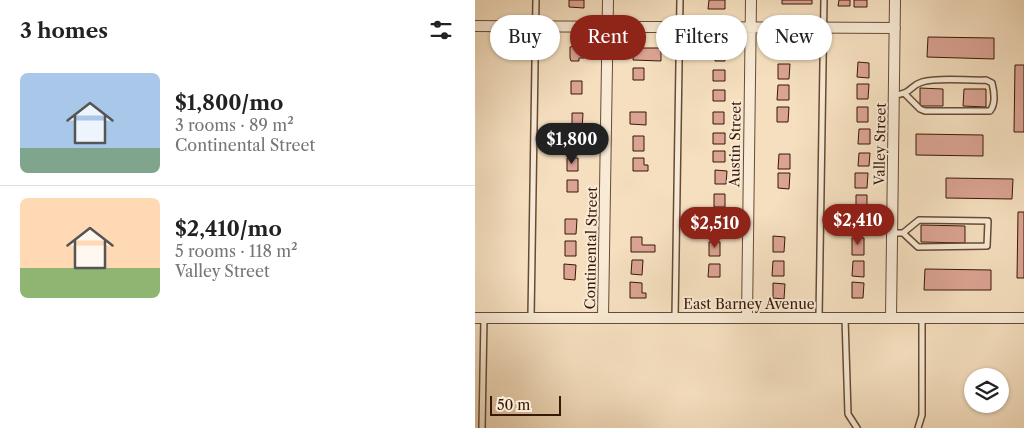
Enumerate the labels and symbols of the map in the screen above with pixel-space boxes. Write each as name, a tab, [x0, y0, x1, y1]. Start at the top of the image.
street label: Austin Street	[725, 101, 745, 188]
street label: Valley Street	[870, 102, 890, 187]
pin: $1,800	[531, 122, 613, 165]
street label: Continental Street	[581, 186, 601, 309]
pin: $2,410	[817, 204, 899, 246]
pin: $2,510	[674, 206, 756, 249]
street label: East Barney Avenue	[683, 295, 815, 313]
scale bar	[490, 393, 561, 416]

